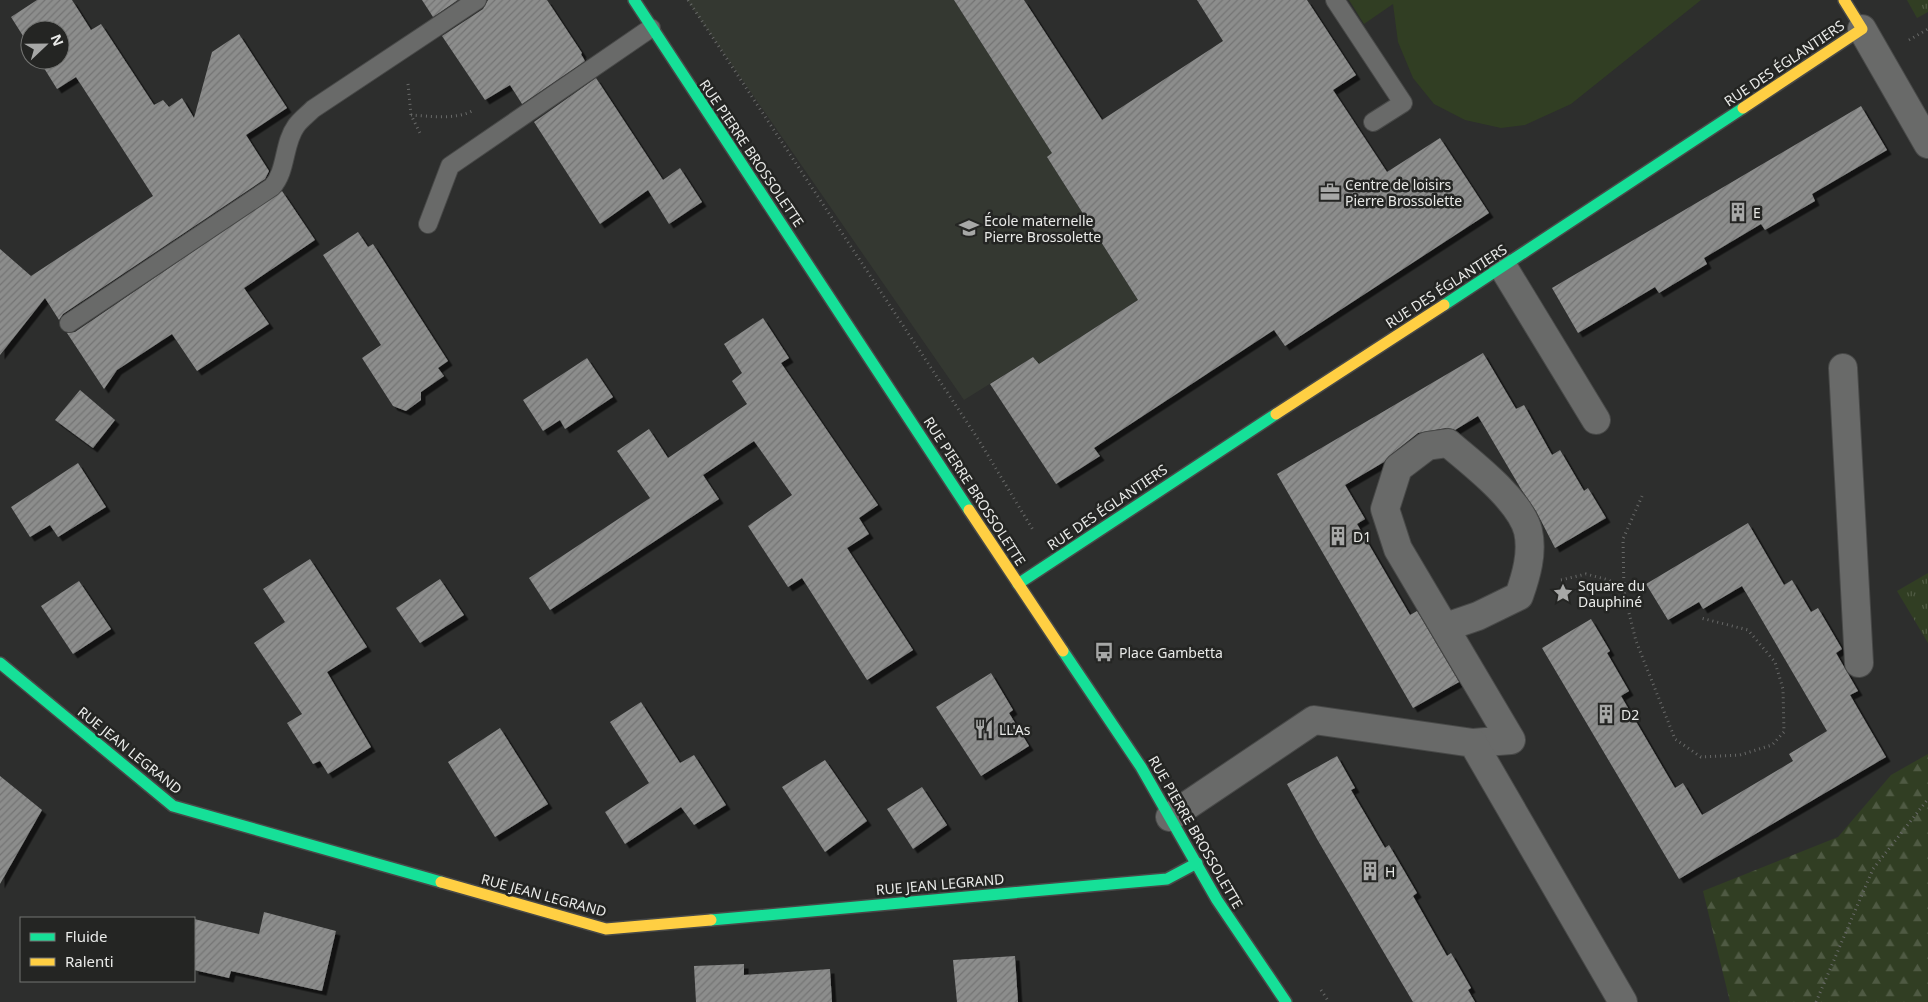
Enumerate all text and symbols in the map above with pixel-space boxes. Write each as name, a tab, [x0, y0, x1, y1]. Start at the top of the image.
street label: RUE DES ÉGLANTIERS	[1720, 15, 1848, 110]
north arrow	[20, 20, 70, 70]
text: N	[47, 31, 68, 49]
street label: RUE PIERRE BROSSOLETTE	[695, 76, 809, 230]
place label: Centre de loisirs Pierre Brossolette	[1345, 175, 1462, 210]
office icon: Centre de loisirs Pierre Brossolette	[1319, 181, 1341, 203]
building icon: E	[1727, 201, 1749, 223]
place label: E	[1753, 203, 1761, 222]
place label: École maternelle Pierre Brossolette	[984, 211, 1101, 246]
school or university icon: École maternelle Pierre Brossolette	[958, 217, 980, 239]
street label: RUE DES ÉGLANTIERS	[1382, 239, 1511, 332]
street label: RUE PIERRE BROSSOLETTE	[920, 413, 1030, 569]
street label: RUE DES ÉGLANTIERS	[1043, 459, 1171, 554]
building icon: D1	[1327, 525, 1349, 547]
place label: D1	[1353, 527, 1371, 546]
place label: Square du Dauphiné	[1578, 576, 1645, 611]
place icon: Square du Dauphiné	[1552, 582, 1574, 604]
bus stop icon: Place Gambetta	[1093, 641, 1115, 663]
place label: Place Gambetta	[1119, 643, 1223, 662]
street label: RUE JEAN LEGRAND	[74, 702, 186, 798]
building icon: D2	[1595, 703, 1617, 725]
place label: D2	[1621, 705, 1639, 724]
restaurant icon: LL'As	[973, 718, 995, 740]
place label: LL'As	[999, 720, 1031, 739]
street label: RUE PIERRE BROSSOLETTE	[1144, 752, 1248, 912]
building icon: H	[1359, 860, 1381, 882]
place label: H	[1385, 862, 1395, 881]
street label: RUE JEAN LEGRAND	[479, 869, 609, 921]
street label: RUE JEAN LEGRAND	[875, 869, 1005, 899]
legend	[20, 917, 195, 982]
text: Fluide	[65, 926, 107, 946]
text: Ralenti	[65, 951, 114, 971]

